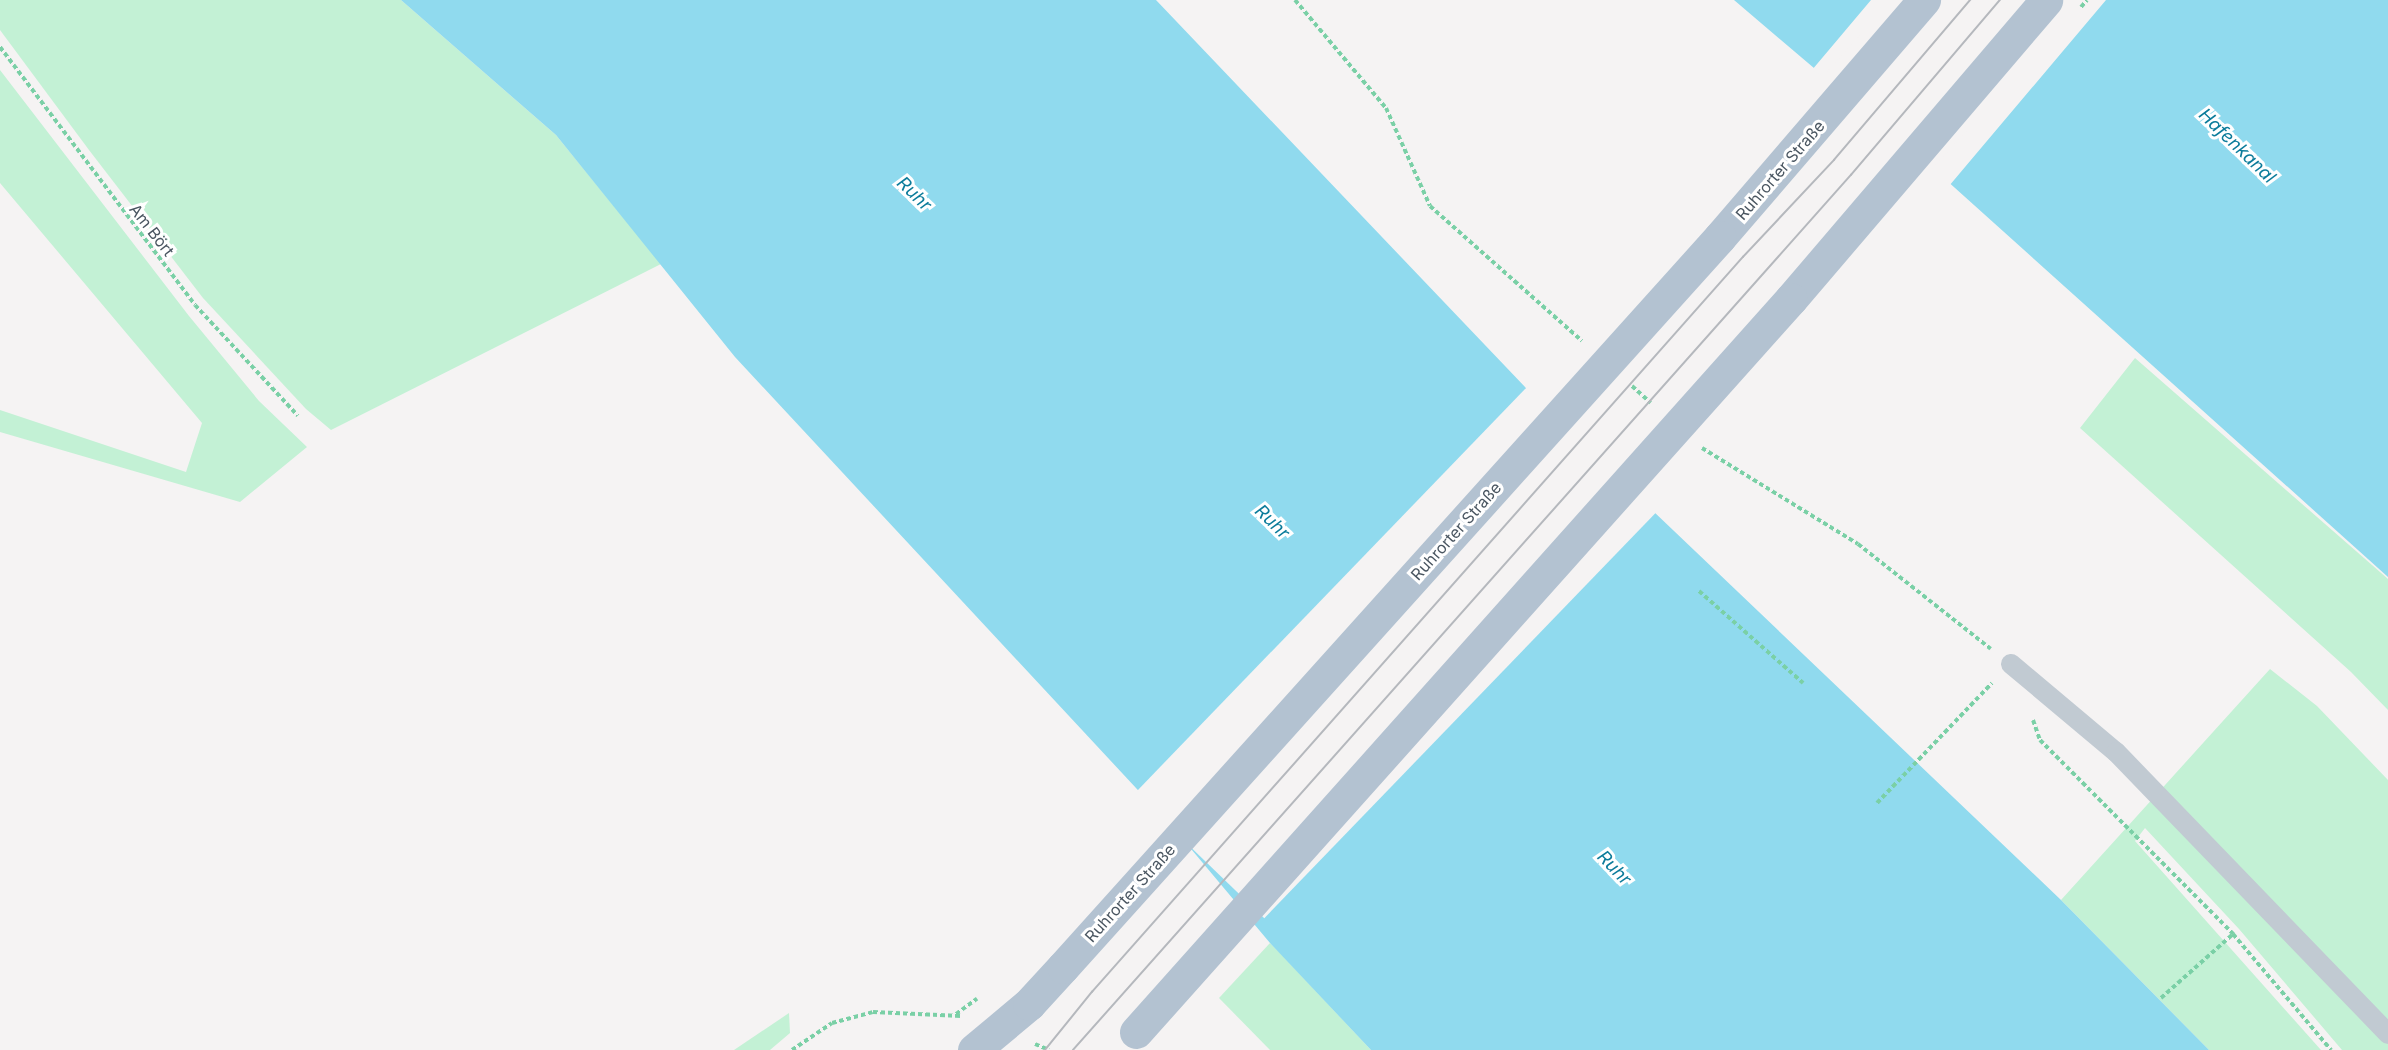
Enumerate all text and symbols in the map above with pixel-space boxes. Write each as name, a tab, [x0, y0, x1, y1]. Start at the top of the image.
water label: Hafenkanal	[2194, 104, 2280, 188]
street label: Ruhrorter Straße	[1732, 116, 1828, 224]
water label: Ruhr	[892, 172, 936, 216]
street label: Am Bört	[126, 200, 178, 260]
street label: Ruhrorter Straße	[1407, 478, 1505, 584]
water label: Ruhr	[1250, 500, 1294, 544]
street label: Ruhrorter Straße	[1081, 840, 1179, 946]
water label: Ruhr	[1592, 846, 1636, 890]

